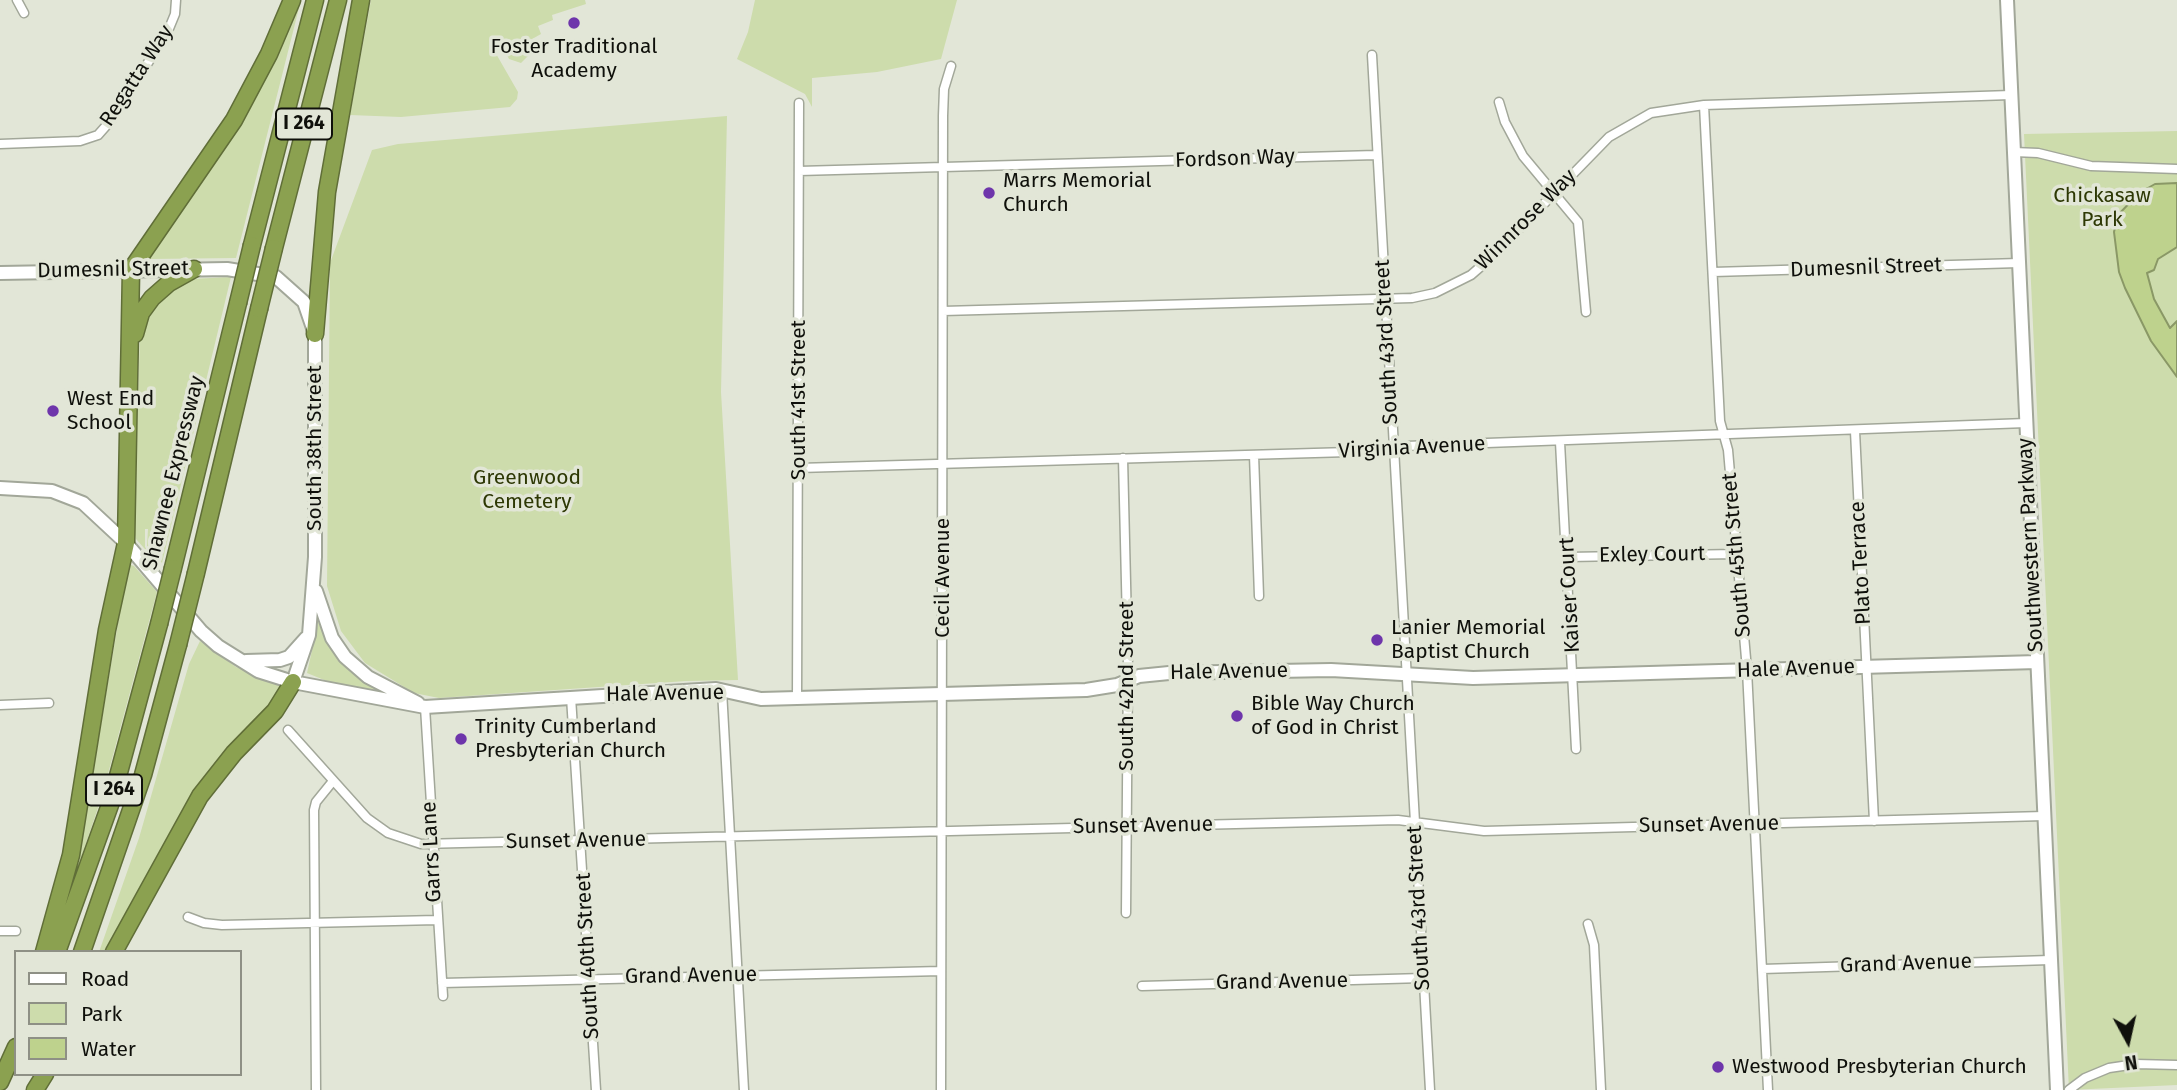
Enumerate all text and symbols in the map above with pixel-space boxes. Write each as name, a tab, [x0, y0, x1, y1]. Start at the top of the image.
marker: Foster Traditional Academy	[566, 15, 582, 31]
street label: Regatta Way	[95, 21, 179, 131]
place label: Foster Traditional Academy	[491, 34, 657, 84]
road number: I 264	[276, 108, 332, 140]
street label: Fordson Way	[1175, 144, 1295, 174]
street label: Winnrose Way	[1470, 164, 1582, 276]
place label: Marrs Memorial Church	[1003, 168, 1151, 218]
park label: Chickasaw Park	[2053, 183, 2151, 233]
marker: Marrs Memorial Church	[981, 185, 997, 201]
street label: Dumesnil Street	[1790, 253, 1942, 283]
street label: Dumesnil Street	[37, 256, 189, 284]
street label: South 43rd Street	[1370, 259, 1404, 425]
street label: South 41st Street	[786, 320, 812, 480]
street label: South 38th Street	[302, 365, 328, 531]
street label: Shawnee Expressway	[138, 373, 210, 573]
place label: West End School	[67, 386, 154, 436]
marker: West End School	[45, 403, 61, 419]
street label: Virginia Avenue	[1338, 432, 1486, 464]
street label: Southwestern Parkway	[2013, 437, 2049, 653]
park label: Greenwood Cemetery	[473, 465, 581, 515]
street label: South 45th Street	[1717, 472, 1757, 638]
street label: Plato Terrace	[1845, 501, 1877, 625]
street label: Cecil Avenue	[930, 518, 956, 638]
street label: Kaiser Court	[1554, 536, 1586, 654]
street label: Exley Court	[1599, 541, 1705, 569]
street label: South 42nd Street	[1114, 601, 1140, 771]
place label: Lanier Memorial Baptist Church	[1391, 615, 1545, 665]
marker: Lanier Memorial Baptist Church	[1369, 632, 1385, 648]
street label: Hale Avenue	[1736, 654, 1856, 684]
street label: Hale Avenue	[1170, 658, 1288, 686]
street label: Hale Avenue	[606, 680, 724, 708]
place label: Bible Way Church of God in Christ	[1251, 691, 1415, 741]
marker: Bible Way Church of God in Christ	[1229, 708, 1245, 724]
place label: Trinity Cumberland Presbyterian Church	[475, 714, 666, 764]
marker: Trinity Cumberland Presbyterian Church	[453, 731, 469, 747]
road number: I 264	[86, 775, 142, 806]
street label: Garrs Lane	[417, 801, 447, 903]
street label: Sunset Avenue	[1639, 811, 1779, 839]
street label: Sunset Avenue	[1073, 812, 1213, 840]
street label: South 43rd Street	[1402, 825, 1436, 991]
street label: Sunset Avenue	[506, 827, 646, 855]
street label: South 40th Street	[571, 872, 605, 1040]
street label: Grand Avenue	[1840, 949, 1972, 979]
legend	[14, 950, 242, 1076]
street label: Grand Avenue	[625, 962, 757, 990]
text: Road	[81, 966, 129, 992]
street label: Grand Avenue	[1216, 968, 1348, 996]
text: Park	[81, 1001, 122, 1027]
north arrow	[2093, 1006, 2163, 1076]
text: Water	[81, 1036, 136, 1062]
text: N	[2123, 1050, 2139, 1075]
place label: Westwood Presbyterian Church	[1732, 1054, 2027, 1080]
marker: Westwood Presbyterian Church	[1710, 1059, 1726, 1075]

